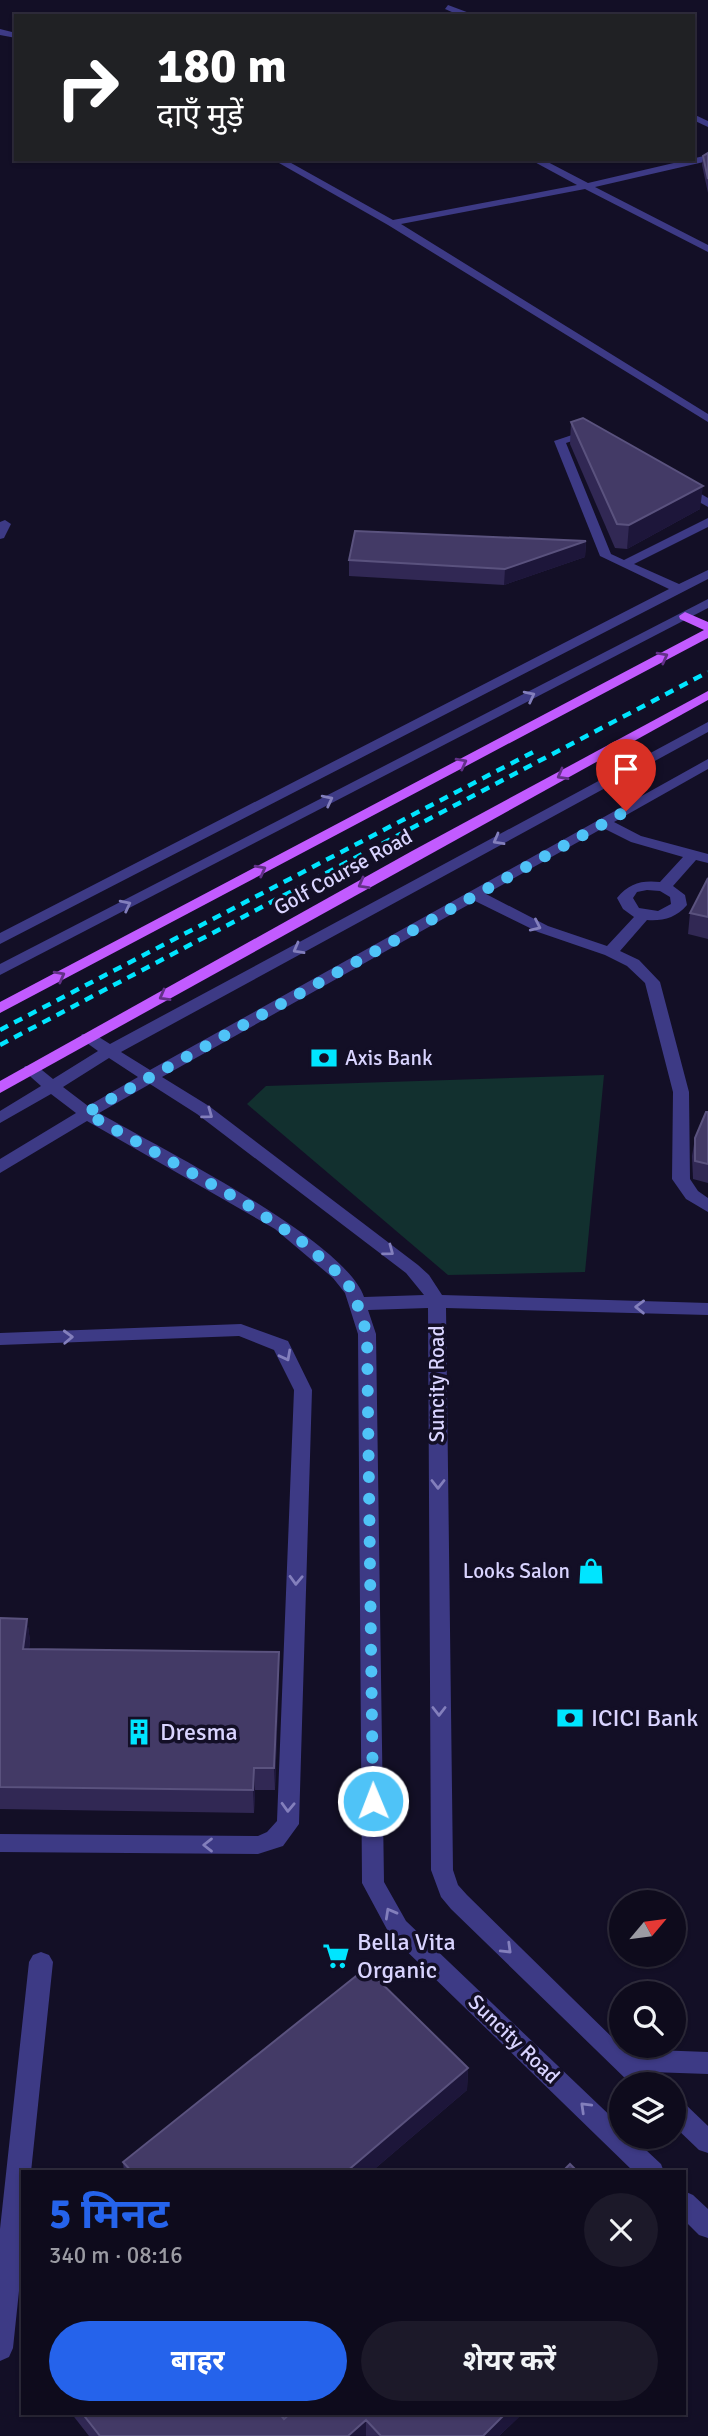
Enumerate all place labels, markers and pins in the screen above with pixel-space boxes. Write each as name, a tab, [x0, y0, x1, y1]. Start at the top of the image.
pin	[596, 739, 656, 811]
bank icon: Axis Bank	[309, 1043, 339, 1073]
place label: Axis Bank	[345, 1045, 433, 1071]
shop icon: Looks Salon	[576, 1556, 606, 1586]
place label: Looks Salon	[463, 1558, 570, 1584]
bank icon: ICICI Bank	[555, 1703, 585, 1733]
place label: ICICI Bank	[591, 1703, 698, 1733]
building icon: Dresma	[124, 1717, 154, 1747]
place label: Dresma	[160, 1717, 238, 1747]
place label: Bella Vita Organic	[357, 1927, 456, 1985]
supermarket icon: Bella Vita Organic	[321, 1941, 351, 1971]

